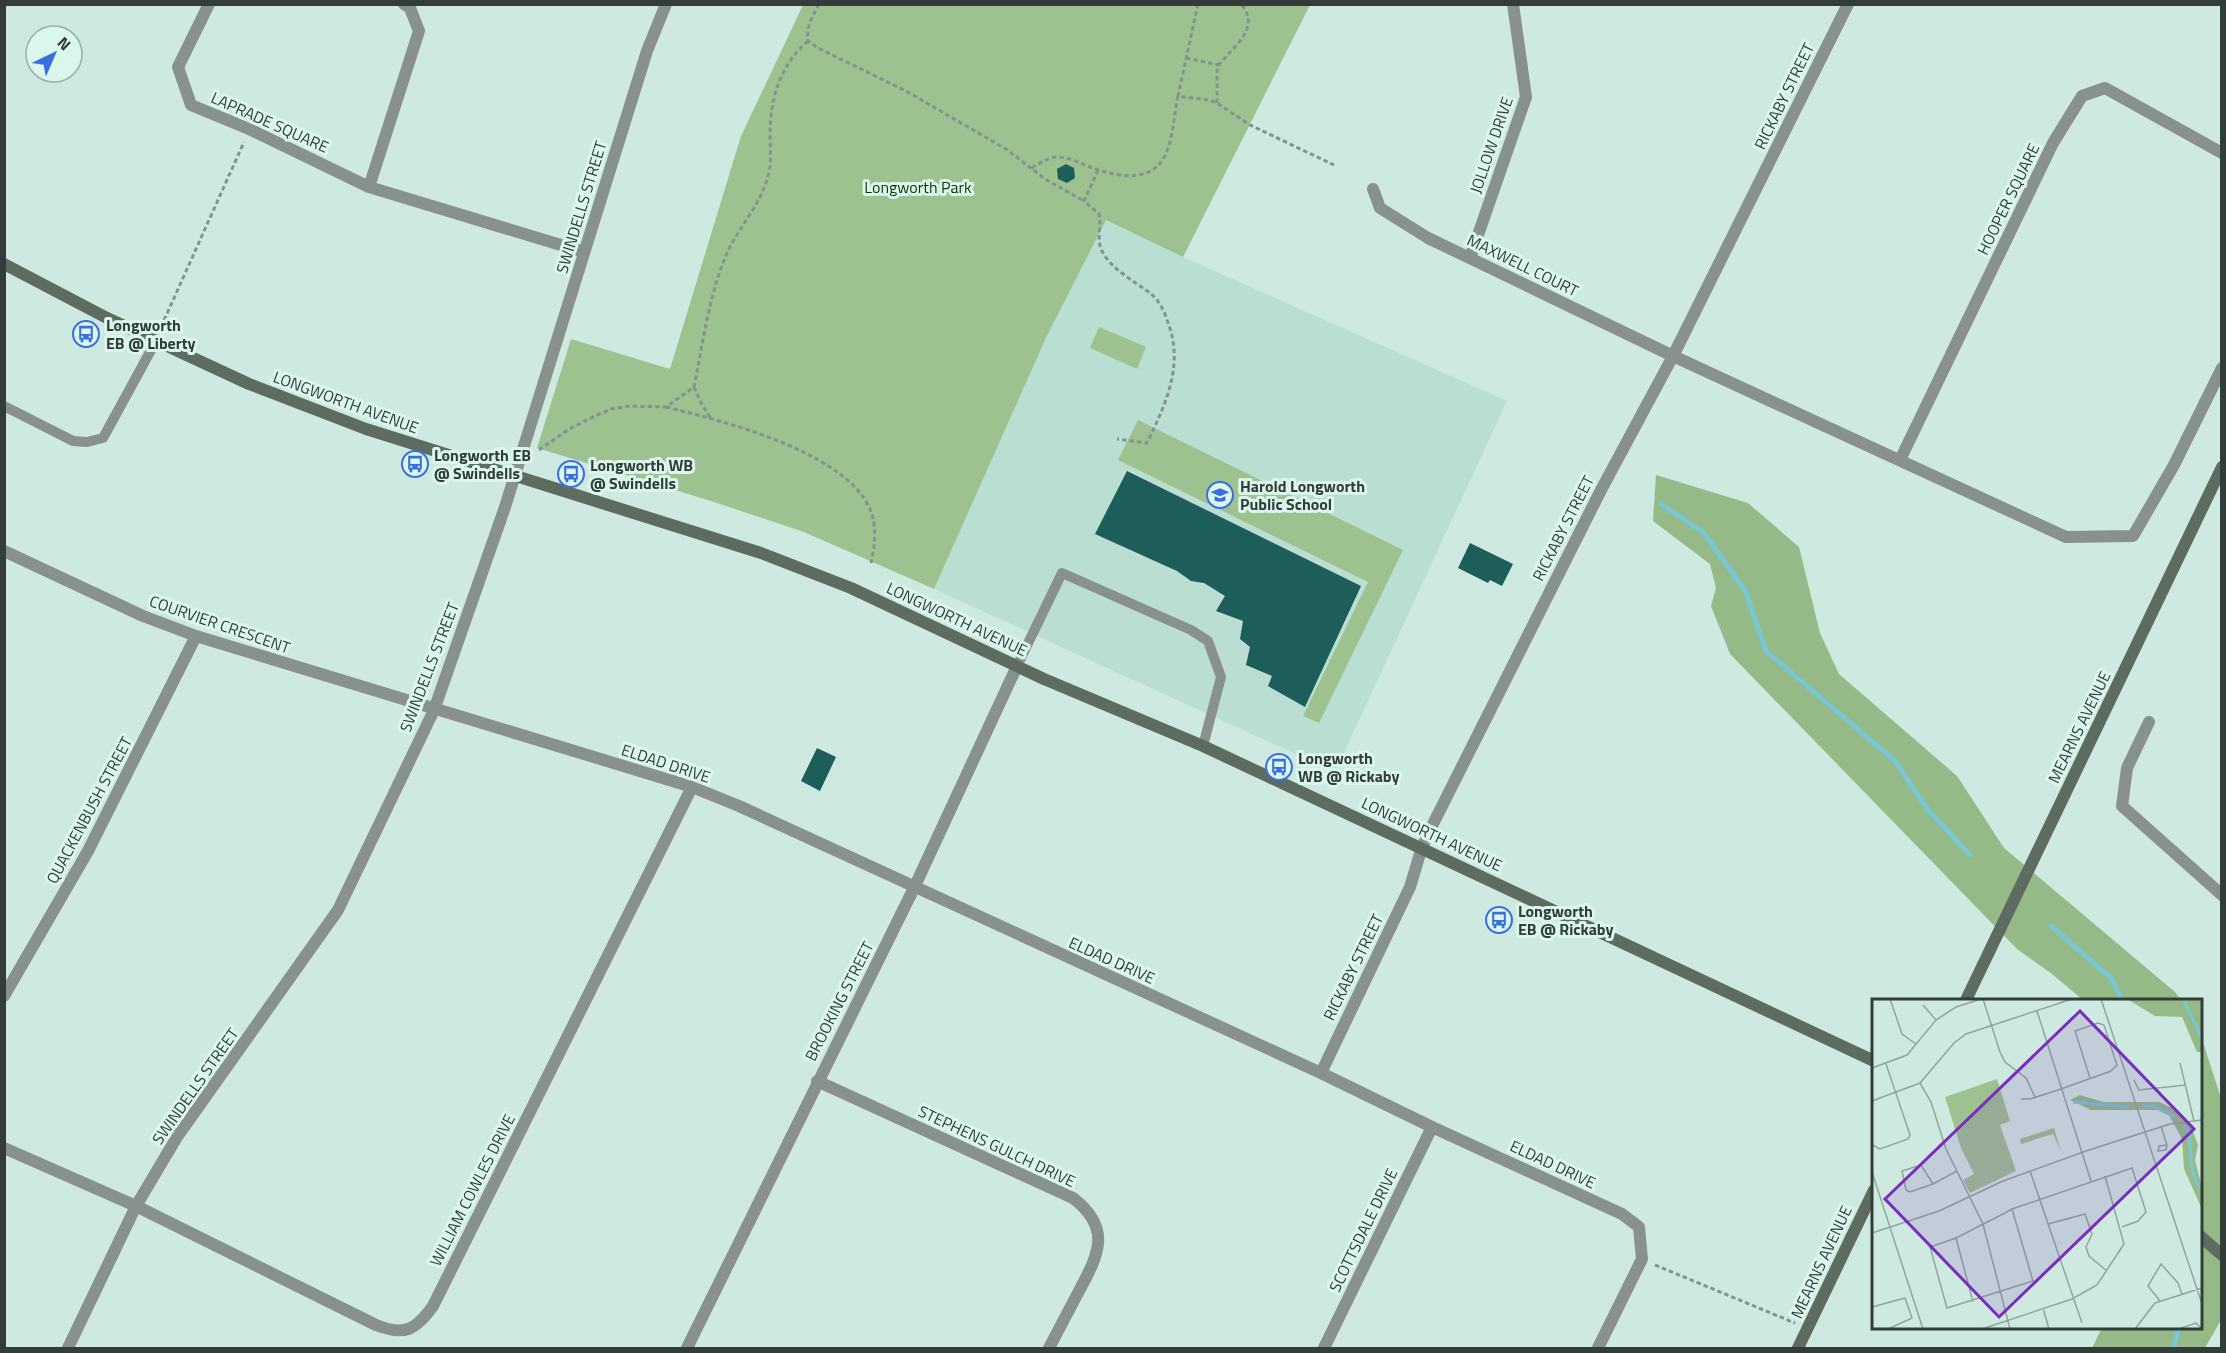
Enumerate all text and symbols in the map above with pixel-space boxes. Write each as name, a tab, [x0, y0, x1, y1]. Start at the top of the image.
north arrow	[24, 24, 84, 84]
text: N	[52, 31, 77, 56]
street label: RICKABY STREET	[1748, 38, 1820, 153]
street label: LAPRADE SQUARE	[207, 85, 333, 159]
street label: JOLLOW DRIVE	[1463, 93, 1519, 197]
street label: SWINDELLS STREET	[549, 137, 613, 276]
street label: HOOPER SQUARE	[1971, 139, 2045, 259]
park label: Longworth Park	[864, 175, 972, 199]
street label: MAXWELL COURT	[1463, 228, 1583, 303]
place label: Longworth EB @ Liberty	[106, 313, 196, 355]
bus stop icon: Longworth EB @ Liberty	[71, 319, 101, 349]
street label: LONGWORTH AVENUE	[270, 365, 422, 439]
place label: Longworth EB @ Swindells	[434, 443, 531, 485]
bus stop icon: Longworth EB @ Swindells	[400, 449, 430, 479]
place label: Longworth WB @ Swindells	[590, 453, 693, 495]
bus stop icon: Longworth WB @ Swindells	[556, 459, 586, 489]
street label: RICKABY STREET	[1526, 470, 1600, 585]
place label: Harold Longworth Public School	[1240, 474, 1365, 516]
school or university icon: Harold Longworth Public School	[1205, 480, 1235, 510]
street label: LONGWORTH AVENUE	[883, 576, 1032, 662]
street label: COURVIER CRESCENT	[146, 589, 294, 660]
street label: SWINDELLS STREET	[393, 598, 465, 735]
street label: MEARNS AVENUE	[2041, 667, 2117, 787]
street label: QUACKENBUSH STREET	[40, 732, 138, 888]
street label: ELDAD DRIVE	[618, 737, 714, 789]
place label: Longworth WB @ Rickaby	[1298, 746, 1399, 788]
bus stop icon: Longworth WB @ Rickaby	[1264, 752, 1294, 782]
street label: LONGWORTH AVENUE	[1358, 791, 1507, 877]
place label: Longworth EB @ Rickaby	[1518, 899, 1613, 941]
bus stop icon: Longworth EB @ Rickaby	[1484, 905, 1514, 935]
street label: RICKABY STREET	[1317, 909, 1389, 1024]
street label: ELDAD DRIVE	[1065, 930, 1159, 990]
street label: BROOKING STREET	[799, 937, 880, 1065]
inset map	[1872, 999, 2202, 1329]
street label: SWINDELLS STREET	[146, 1022, 245, 1149]
street label: STEPHENS GULCH DRIVE	[914, 1099, 1080, 1193]
street label: WILLIAM COWLES DRIVE	[423, 1110, 521, 1270]
street label: ELDAD DRIVE	[1506, 1134, 1600, 1194]
street label: SCOTTSDALE DRIVE	[1323, 1164, 1403, 1296]
street label: MEARNS AVENUE	[1784, 1202, 1858, 1322]

